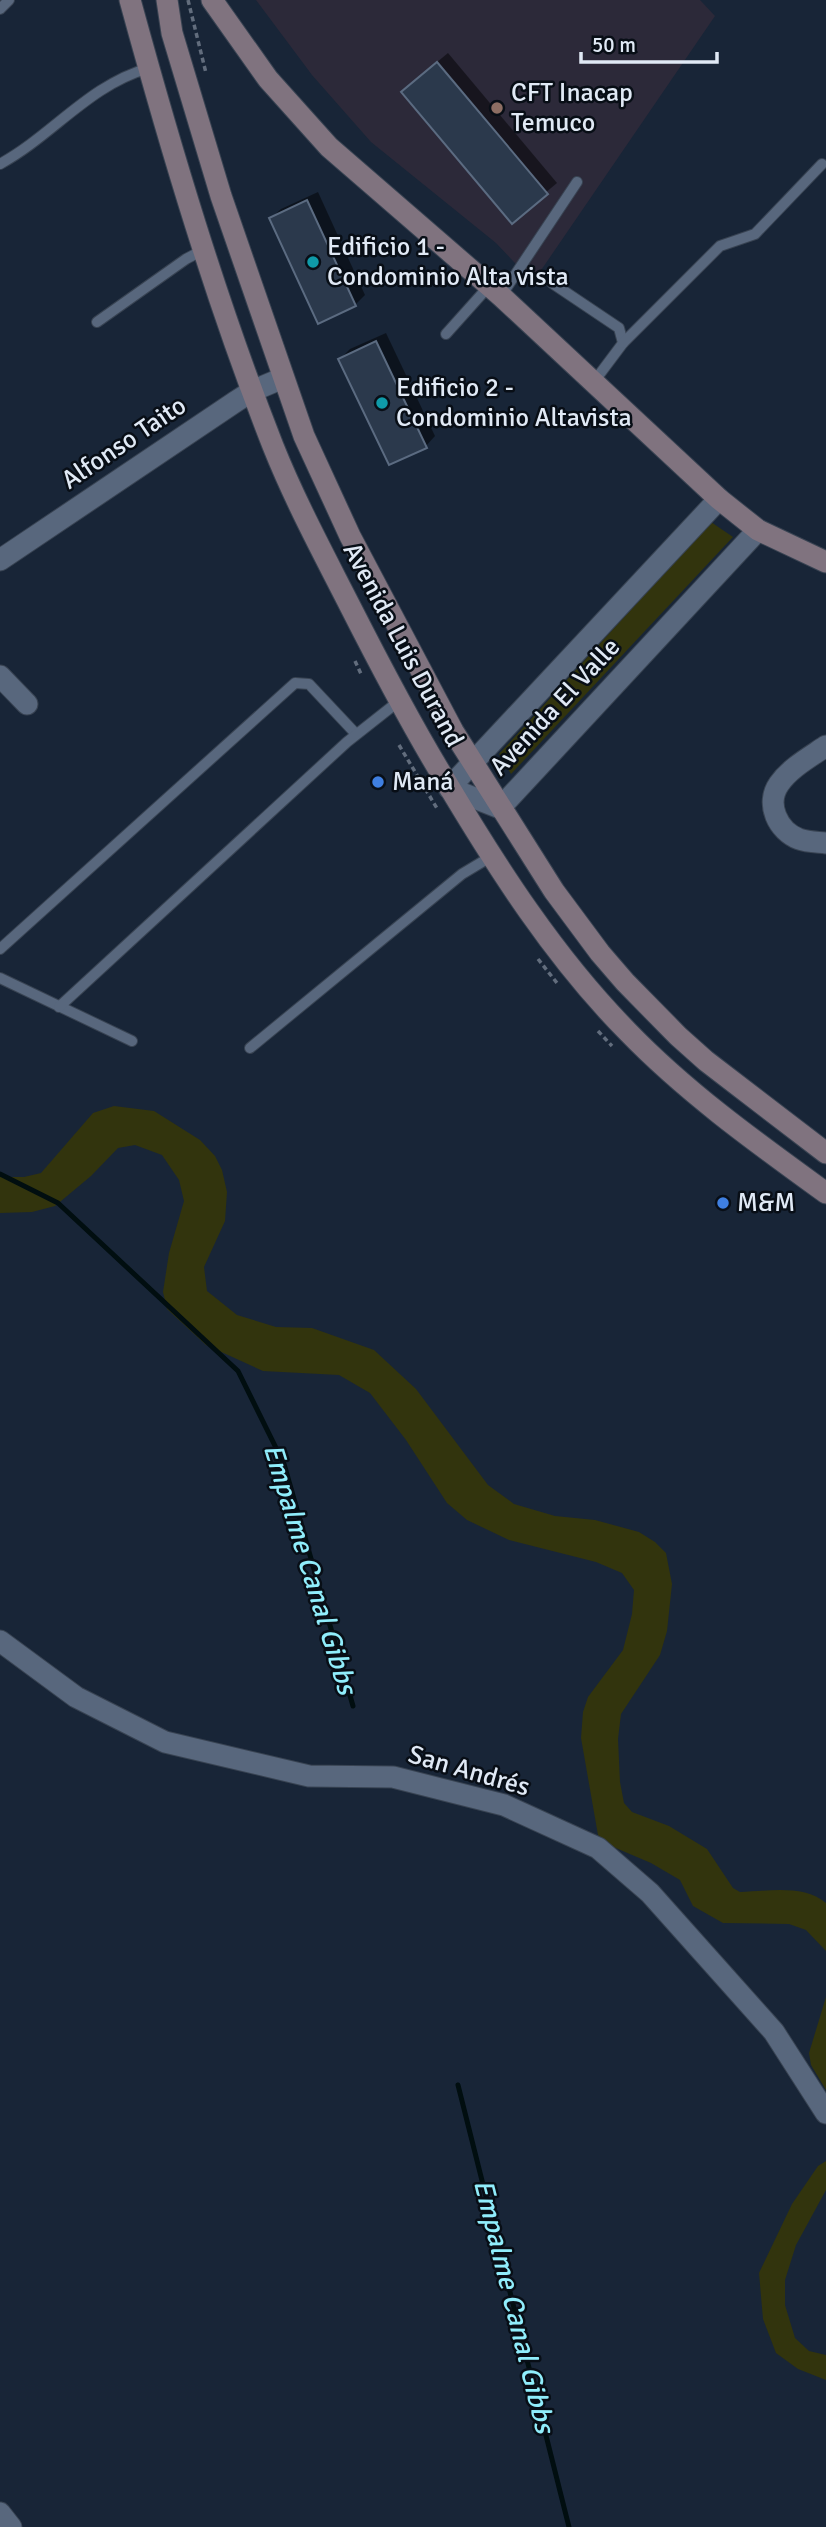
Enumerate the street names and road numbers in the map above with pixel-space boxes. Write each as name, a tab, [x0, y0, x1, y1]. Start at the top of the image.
street label: Alfonso Taito	[56, 390, 192, 496]
street label: Avenida Luis Durand	[336, 537, 470, 753]
street label: Avenida El Valle	[483, 631, 627, 783]
street label: San Andrés	[405, 1738, 533, 1804]

